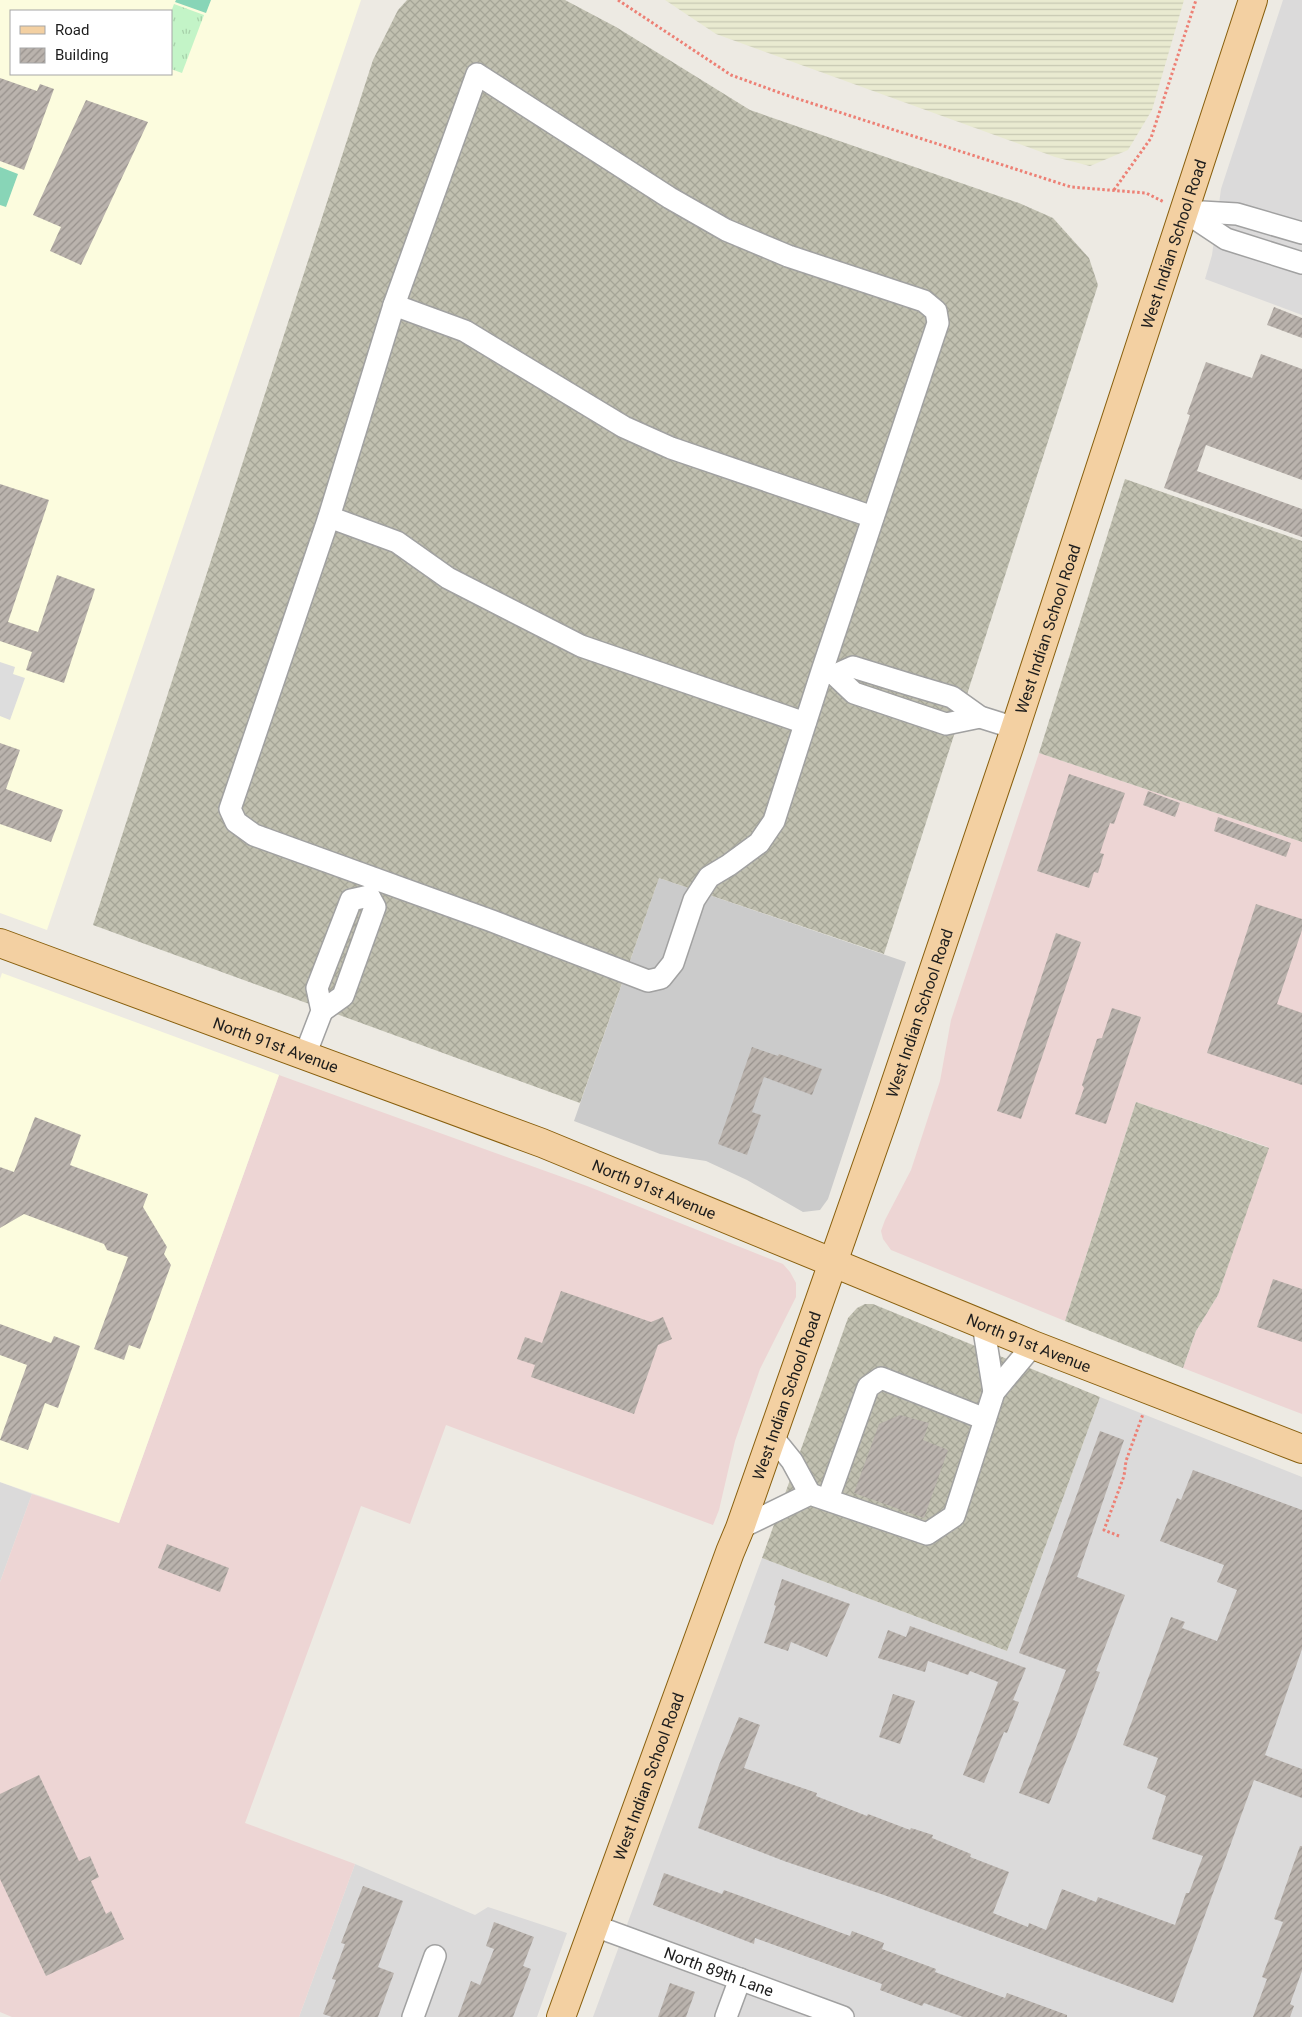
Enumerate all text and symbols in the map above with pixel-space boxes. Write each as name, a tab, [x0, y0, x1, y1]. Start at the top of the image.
legend	[10, 10, 172, 75]
text: Road	[55, 21, 89, 39]
text: Building	[55, 46, 109, 64]
street label: West Indian School Road	[1137, 157, 1210, 331]
street label: West Indian School Road	[1012, 542, 1085, 716]
street label: West Indian School Road	[882, 926, 957, 1100]
street label: North 91st Avenue	[210, 1013, 341, 1077]
street label: North 91st Avenue	[589, 1156, 719, 1224]
street label: West Indian School Road	[749, 1309, 825, 1483]
street label: North 91st Avenue	[964, 1310, 1094, 1376]
street label: West Indian School Road	[610, 1690, 688, 1863]
street label: North 89th Lane	[661, 1943, 776, 2001]

